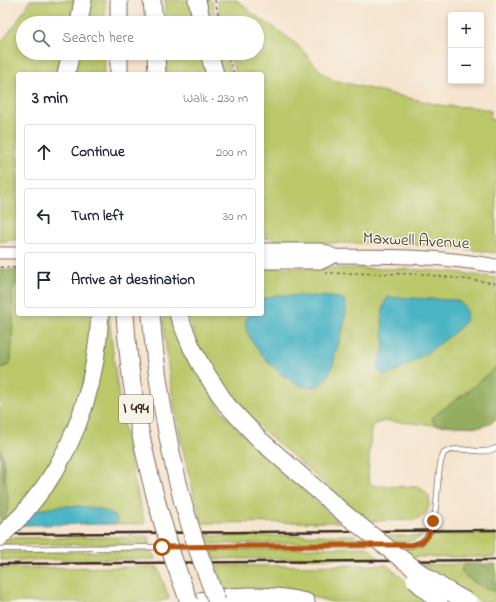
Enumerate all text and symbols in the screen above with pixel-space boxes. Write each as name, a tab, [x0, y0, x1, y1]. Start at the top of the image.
map controls	[448, 12, 484, 84]
button: +	[448, 12, 484, 48]
search box	[16, 16, 264, 60]
icon: search	[30, 27, 52, 49]
text: Search here	[62, 27, 134, 49]
button: −	[448, 48, 484, 84]
text: 3 min	[32, 86, 68, 111]
text: Walk · 230 m	[183, 89, 248, 108]
icon: ahead	[33, 141, 55, 163]
text: Continue	[71, 141, 125, 163]
text: 200 m	[216, 143, 247, 162]
icon: left	[33, 205, 55, 227]
text: Turn left	[71, 205, 124, 227]
text: 30 m	[223, 207, 247, 226]
street label: Maxwell Avenue	[362, 226, 470, 256]
icon: arrive	[33, 269, 55, 291]
text: Arrive at destination	[71, 269, 195, 291]
road number: I 494	[119, 395, 153, 423]
route end	[424, 512, 442, 530]
route start	[153, 538, 171, 556]

